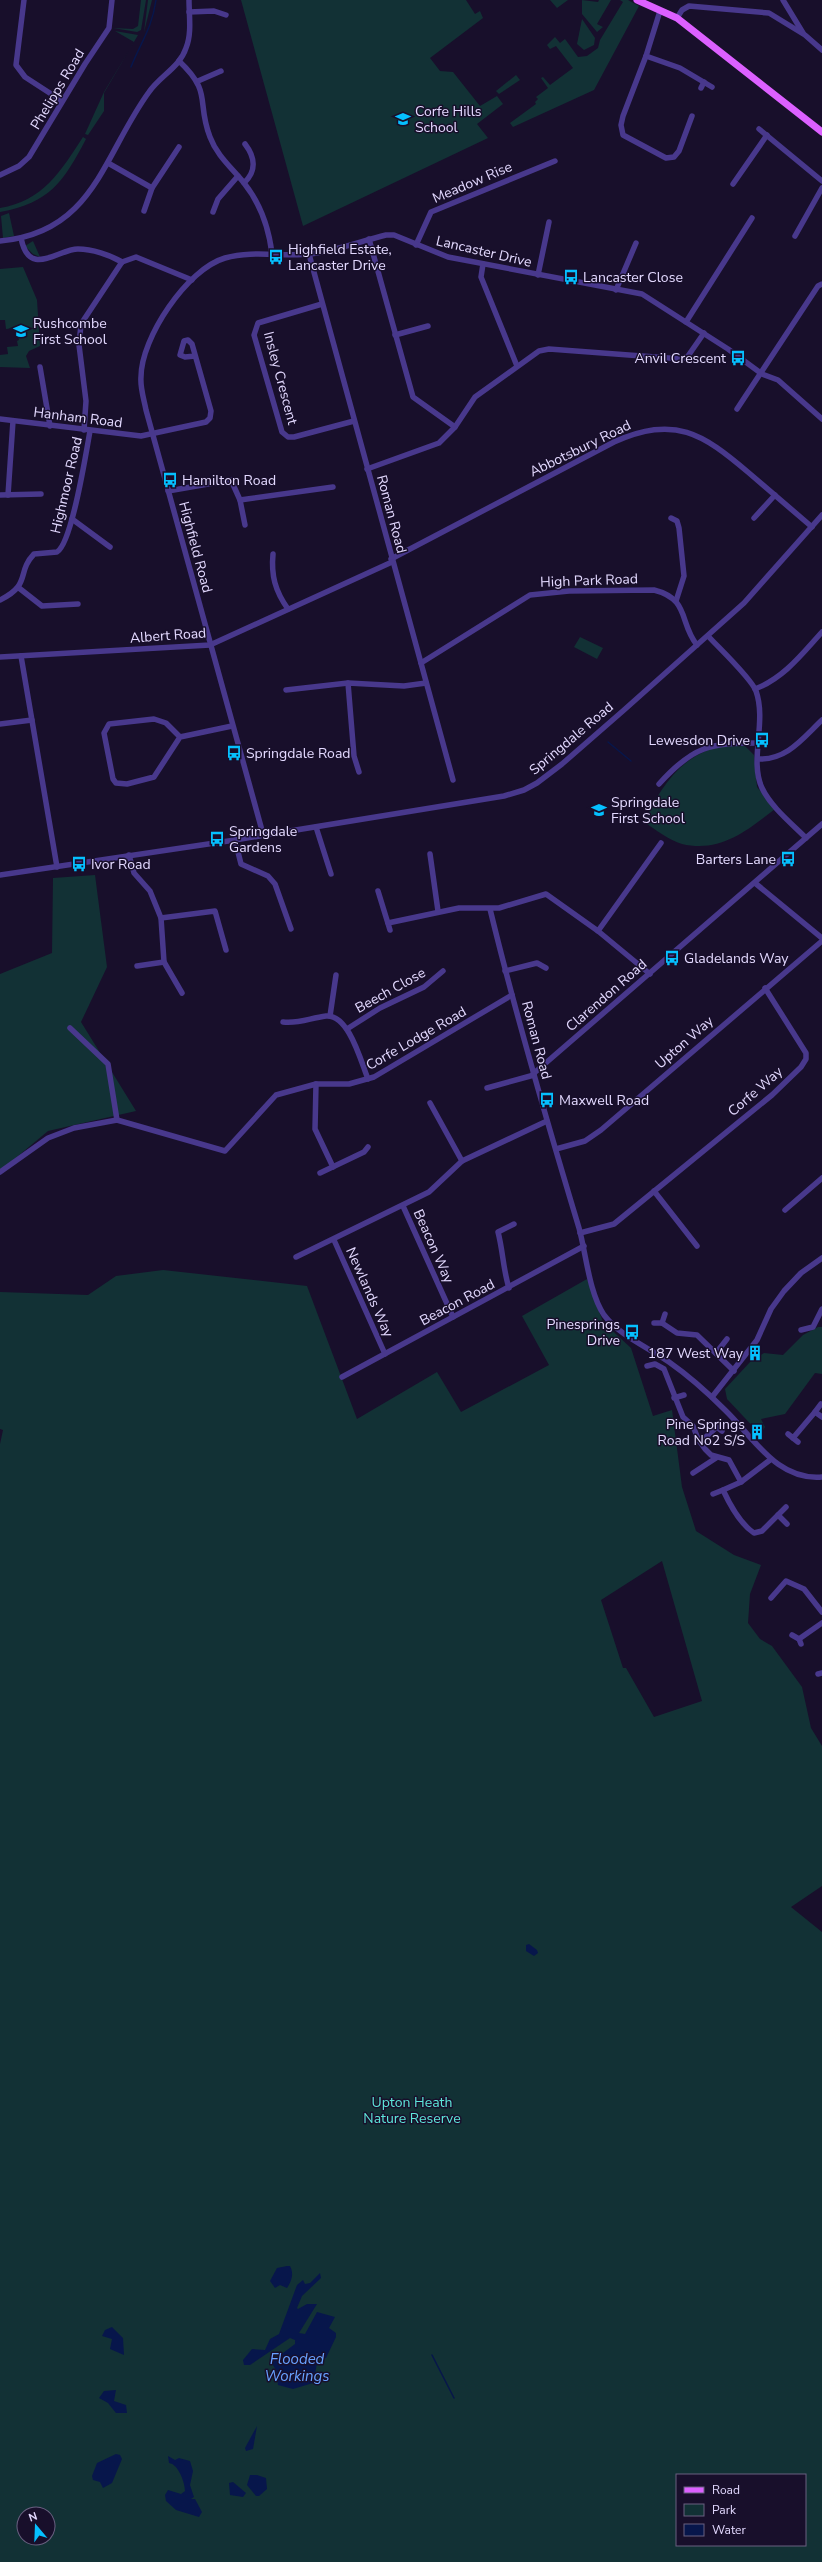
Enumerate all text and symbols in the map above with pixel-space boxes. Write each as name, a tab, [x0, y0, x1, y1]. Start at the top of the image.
street label: Phelipps Road	[26, 45, 89, 133]
place label: Corfe Hills School	[415, 102, 482, 137]
school or university icon: Corfe Hills School	[394, 110, 412, 128]
street label: Meadow Rise	[429, 157, 515, 208]
street label: Lancaster Drive	[434, 231, 534, 272]
place label: Highfield Estate, Lancaster Drive	[288, 240, 392, 275]
bus stop icon: Highfield Estate, Lancaster Drive	[267, 248, 285, 266]
bus stop icon: Lancaster Close	[562, 268, 580, 286]
place label: Lancaster Close	[583, 268, 683, 287]
place label: Rushcombe First School	[33, 314, 108, 349]
school or university icon: Rushcombe First School	[12, 322, 30, 340]
street label: Insley Crescent	[259, 329, 302, 427]
place label: Anvil Crescent	[635, 349, 726, 368]
bus stop icon: Anvil Crescent	[729, 349, 747, 367]
street label: Hanham Road	[32, 403, 124, 432]
street label: Abbotsbury Road	[526, 416, 634, 481]
street label: Highmoor Road	[46, 435, 87, 535]
bus stop icon: Hamilton Road	[161, 471, 179, 489]
place label: Hamilton Road	[182, 471, 276, 490]
street label: Roman Road	[372, 473, 411, 555]
street label: Highfield Road	[174, 499, 217, 595]
street label: High Park Road	[540, 569, 638, 592]
street label: Albert Road	[129, 623, 207, 648]
street label: Springdale Road	[525, 698, 617, 779]
place label: Lewesdon Drive	[649, 731, 750, 750]
bus stop icon: Lewesdon Drive	[753, 731, 771, 749]
bus stop icon: Springdale Road	[225, 744, 243, 762]
place label: Springdale Road	[246, 744, 350, 763]
place label: Springdale First School	[611, 793, 686, 828]
school or university icon: Springdale First School	[590, 801, 608, 819]
place label: Springdale Gardens	[229, 822, 297, 857]
bus stop icon: Springdale Gardens	[208, 830, 226, 848]
place label: Barters Lane	[696, 850, 776, 869]
bus stop icon: Barters Lane	[779, 850, 797, 868]
bus stop icon: Ivor Road	[70, 855, 88, 873]
place label: Ivor Road	[91, 855, 151, 874]
bus stop icon: Gladelands Way	[663, 949, 681, 967]
place label: Gladelands Way	[684, 949, 789, 968]
street label: Clarendon Road	[562, 955, 651, 1036]
street label: Beech Close	[352, 963, 429, 1018]
street label: Roman Road	[517, 999, 556, 1081]
street label: Corfe Lodge Road	[363, 1002, 470, 1075]
street label: Upton Way	[651, 1011, 718, 1073]
street label: Corfe Way	[724, 1062, 787, 1120]
bus stop icon: Maxwell Road	[538, 1091, 556, 1109]
place label: Maxwell Road	[559, 1091, 649, 1110]
street label: Beacon Way	[409, 1206, 459, 1287]
street label: Newlands Way	[341, 1244, 398, 1341]
street label: Beacon Road	[416, 1275, 498, 1330]
place label: Pinesprings Drive	[546, 1315, 620, 1350]
bus stop icon: Pinesprings Drive	[623, 1323, 641, 1341]
place label: 187 West Way	[648, 1344, 744, 1363]
building icon: 187 West Way	[746, 1344, 764, 1362]
place label: Pine Springs Road No2 S/S	[657, 1415, 745, 1450]
building icon: Pine Springs Road No2 S/S	[748, 1423, 766, 1441]
park label: Upton Heath Nature Reserve	[363, 2093, 461, 2128]
water label: Flooded Workings	[265, 2349, 329, 2386]
legend	[676, 2474, 806, 2546]
text: Road	[712, 2482, 740, 2498]
text: Park	[712, 2502, 737, 2518]
north arrow	[16, 2506, 56, 2546]
text: N	[27, 2509, 39, 2525]
text: Water	[712, 2522, 746, 2538]

